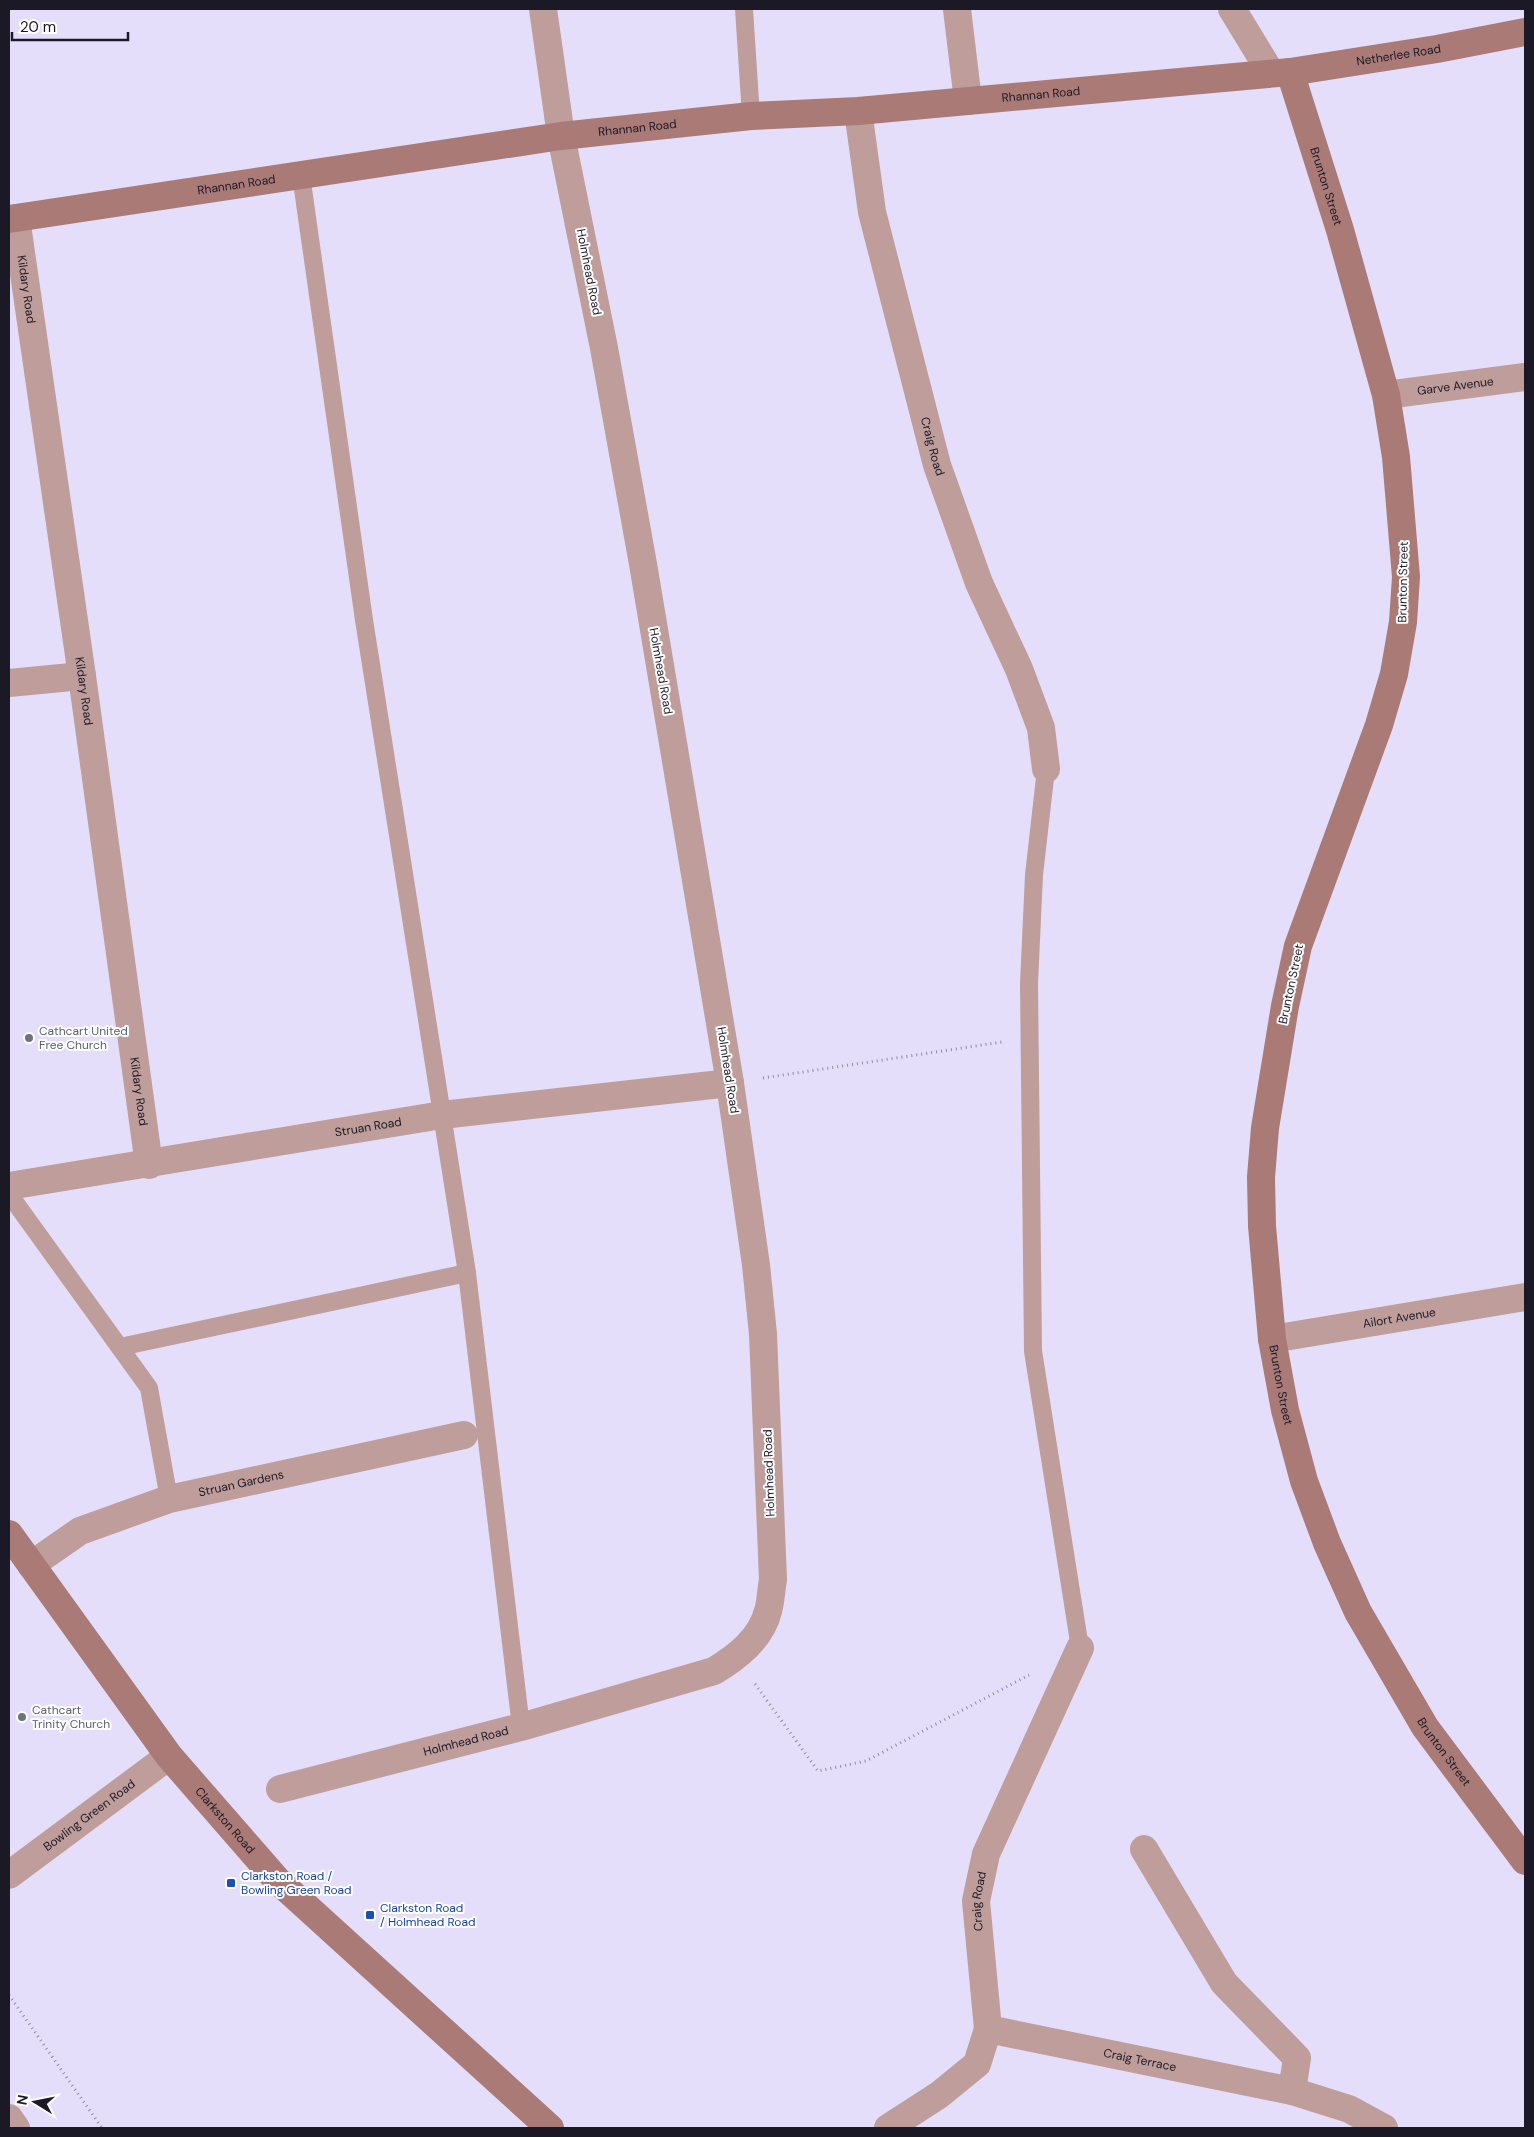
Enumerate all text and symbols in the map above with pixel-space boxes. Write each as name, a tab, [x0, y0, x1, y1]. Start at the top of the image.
scale bar	[12, 10, 129, 42]
text: 20 m	[20, 17, 56, 37]
street label: Netherlee Road	[1355, 41, 1442, 70]
street label: Rhannan Road	[1001, 83, 1081, 106]
street label: Rhannan Road	[597, 116, 677, 140]
street label: Brunton Street	[1306, 145, 1346, 228]
street label: Rhannan Road	[196, 171, 277, 199]
street label: Holmhead Road	[573, 227, 605, 317]
street label: Kildary Road	[13, 254, 39, 325]
street label: Garve Avenue	[1416, 373, 1495, 399]
street label: Craig Road	[917, 415, 948, 478]
street label: Brunton Street	[1394, 541, 1412, 623]
street label: Holmhead Road	[646, 626, 676, 716]
street label: Kildary Road	[71, 656, 97, 726]
street label: Brunton Street	[1275, 942, 1307, 1025]
place label: Cathcart United Free Church	[39, 1023, 128, 1053]
street label: Holmhead Road	[713, 1026, 743, 1114]
marker: Cathcart United Free Church	[23, 1032, 35, 1044]
street label: Kildary Road	[126, 1056, 152, 1127]
street label: Struan Road	[334, 1114, 403, 1140]
street label: Ailort Avenue	[1362, 1304, 1437, 1332]
street label: Brunton Street	[1265, 1344, 1297, 1427]
street label: Holmhead Road	[759, 1429, 779, 1517]
street label: Struan Gardens	[197, 1466, 285, 1500]
place label: Cathcart Trinity Church	[32, 1702, 110, 1732]
marker: Cathcart Trinity Church	[16, 1711, 28, 1723]
street label: Brunton Street	[1413, 1715, 1475, 1790]
street label: Holmhead Road	[421, 1722, 510, 1760]
street label: Bowling Green Road	[40, 1776, 138, 1855]
street label: Clarkston Road	[192, 1784, 259, 1857]
place label: Clarkston Road / Bowling Green Road	[241, 1868, 352, 1898]
street label: Craig Road	[968, 1870, 990, 1932]
marker: Clarkston Road / Bowling Green Road	[225, 1877, 237, 1889]
place label: Clarkston Road / Holmhead Road	[380, 1900, 475, 1930]
marker: Clarkston Road / Holmhead Road	[364, 1909, 376, 1921]
street label: Craig Terrace	[1102, 2045, 1178, 2075]
north arrow	[10, 2077, 60, 2127]
text: N	[12, 2093, 32, 2106]

